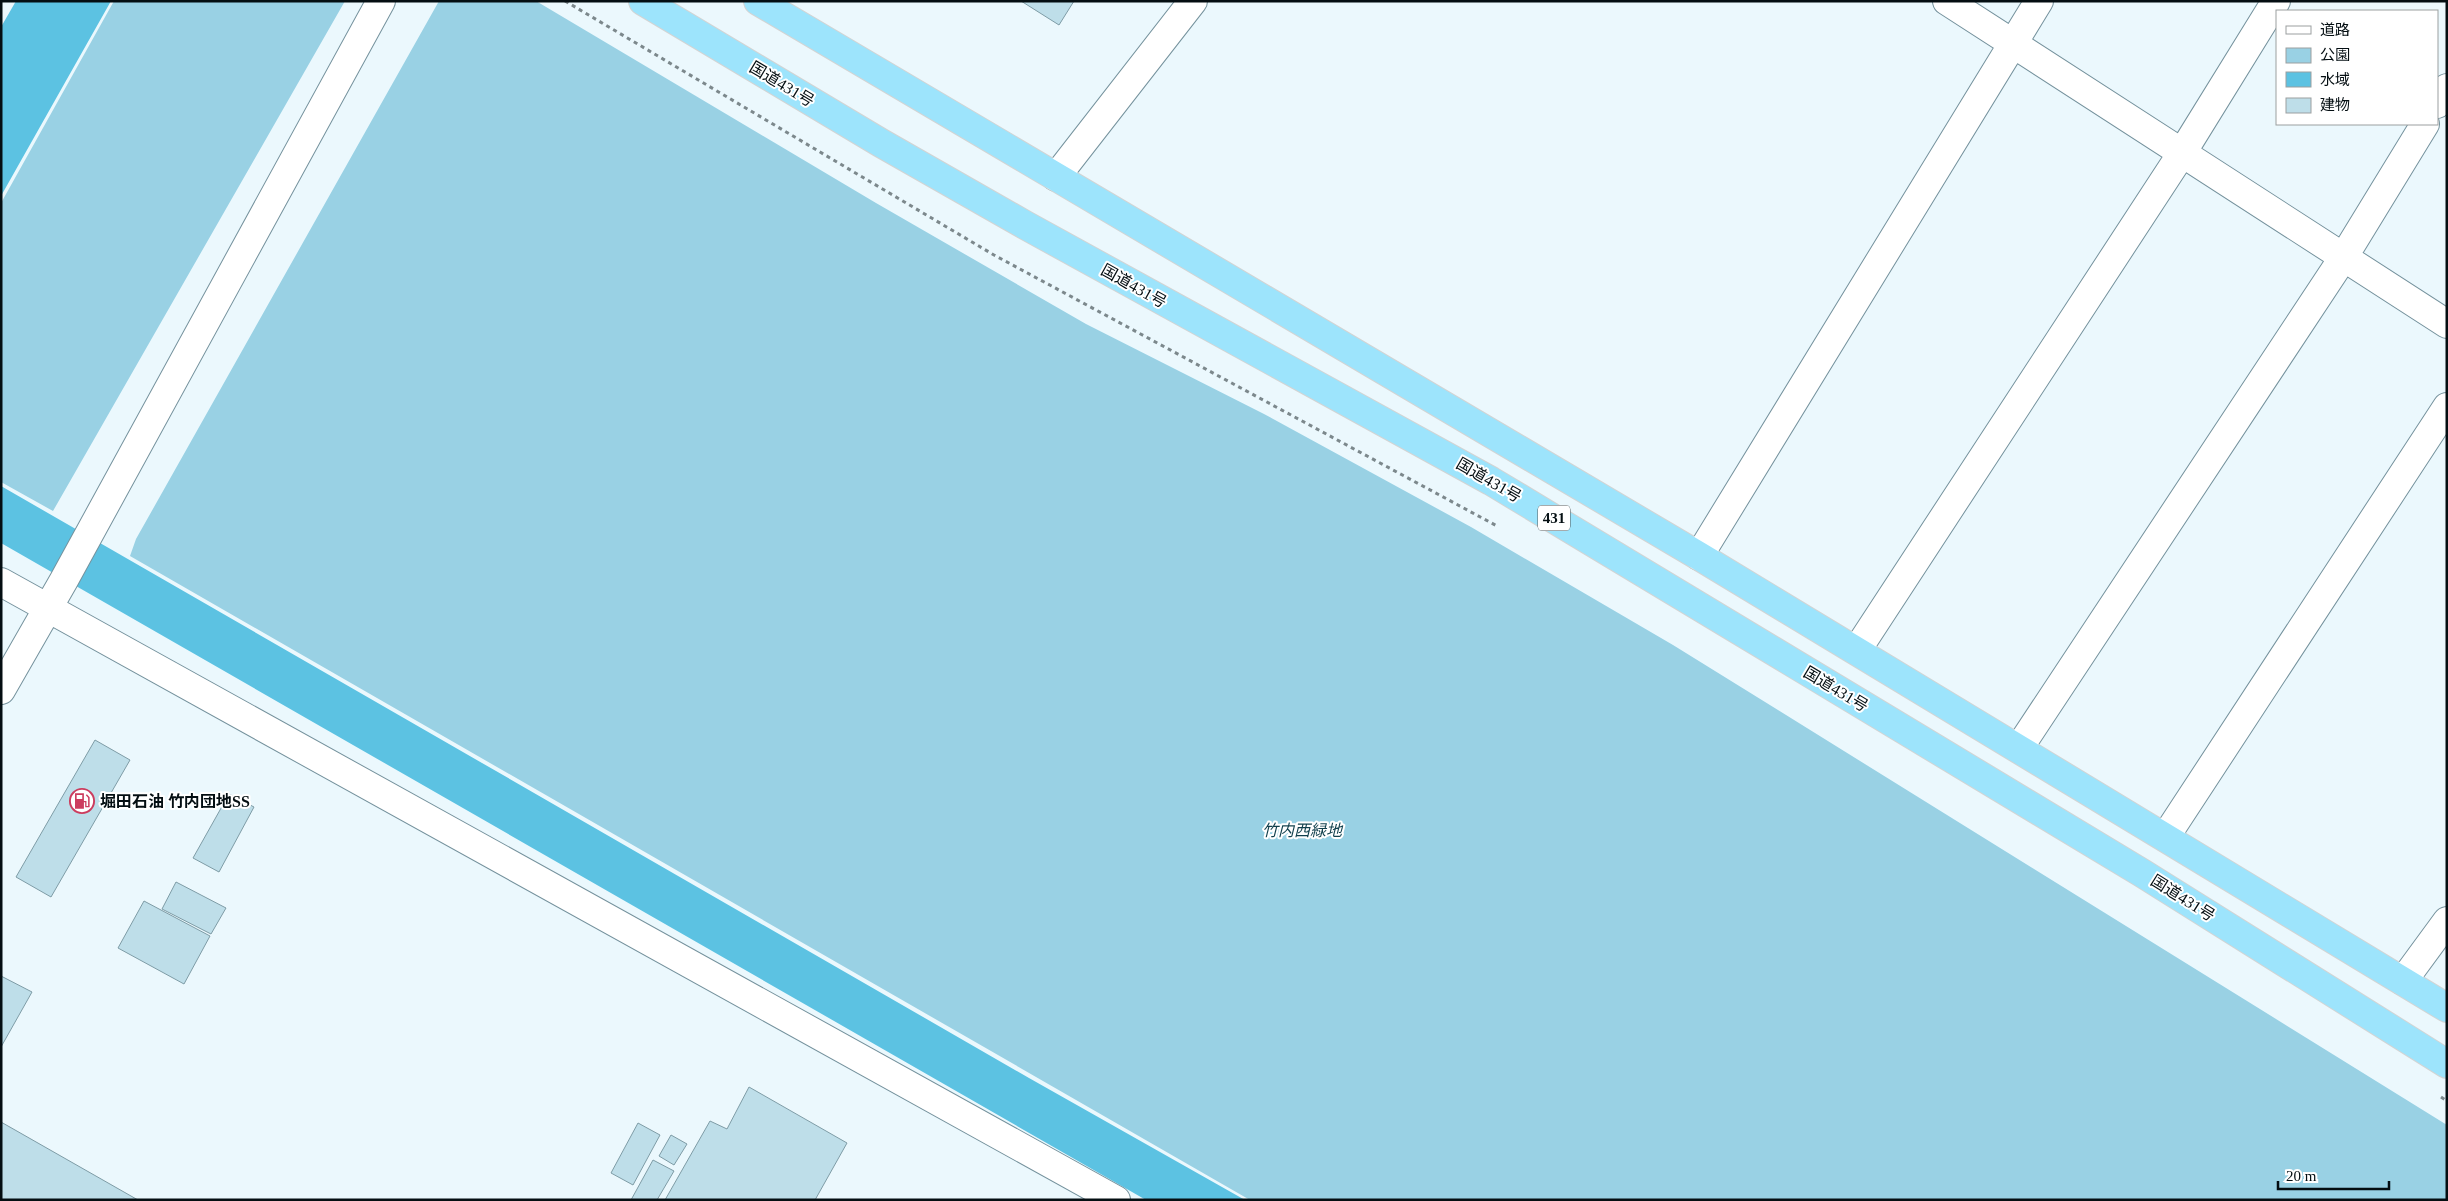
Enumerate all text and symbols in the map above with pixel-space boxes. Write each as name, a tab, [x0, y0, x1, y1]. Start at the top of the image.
legend	[2276, 10, 2438, 125]
text: 道路	[2320, 22, 2350, 38]
text: 公園	[2320, 47, 2350, 63]
street label: 国道431号	[747, 58, 817, 110]
text: 水域	[2320, 72, 2350, 88]
text: 建物	[2320, 97, 2350, 113]
street label: 国道431号	[1098, 261, 1170, 311]
street label: 国道431号	[1454, 455, 1524, 505]
road number: 431	[1538, 506, 1570, 530]
street label: 国道431号	[1801, 663, 1871, 715]
fuel station icon: 堀田石油 竹内団地SS	[69, 788, 95, 814]
place label: 堀田石油 竹内団地SS	[100, 793, 250, 810]
park label: 竹内西緑地	[1262, 822, 1344, 839]
street label: 国道431号	[2148, 872, 2218, 924]
scale bar	[2278, 1158, 2389, 1190]
text: 20 m	[2286, 1168, 2317, 1184]

